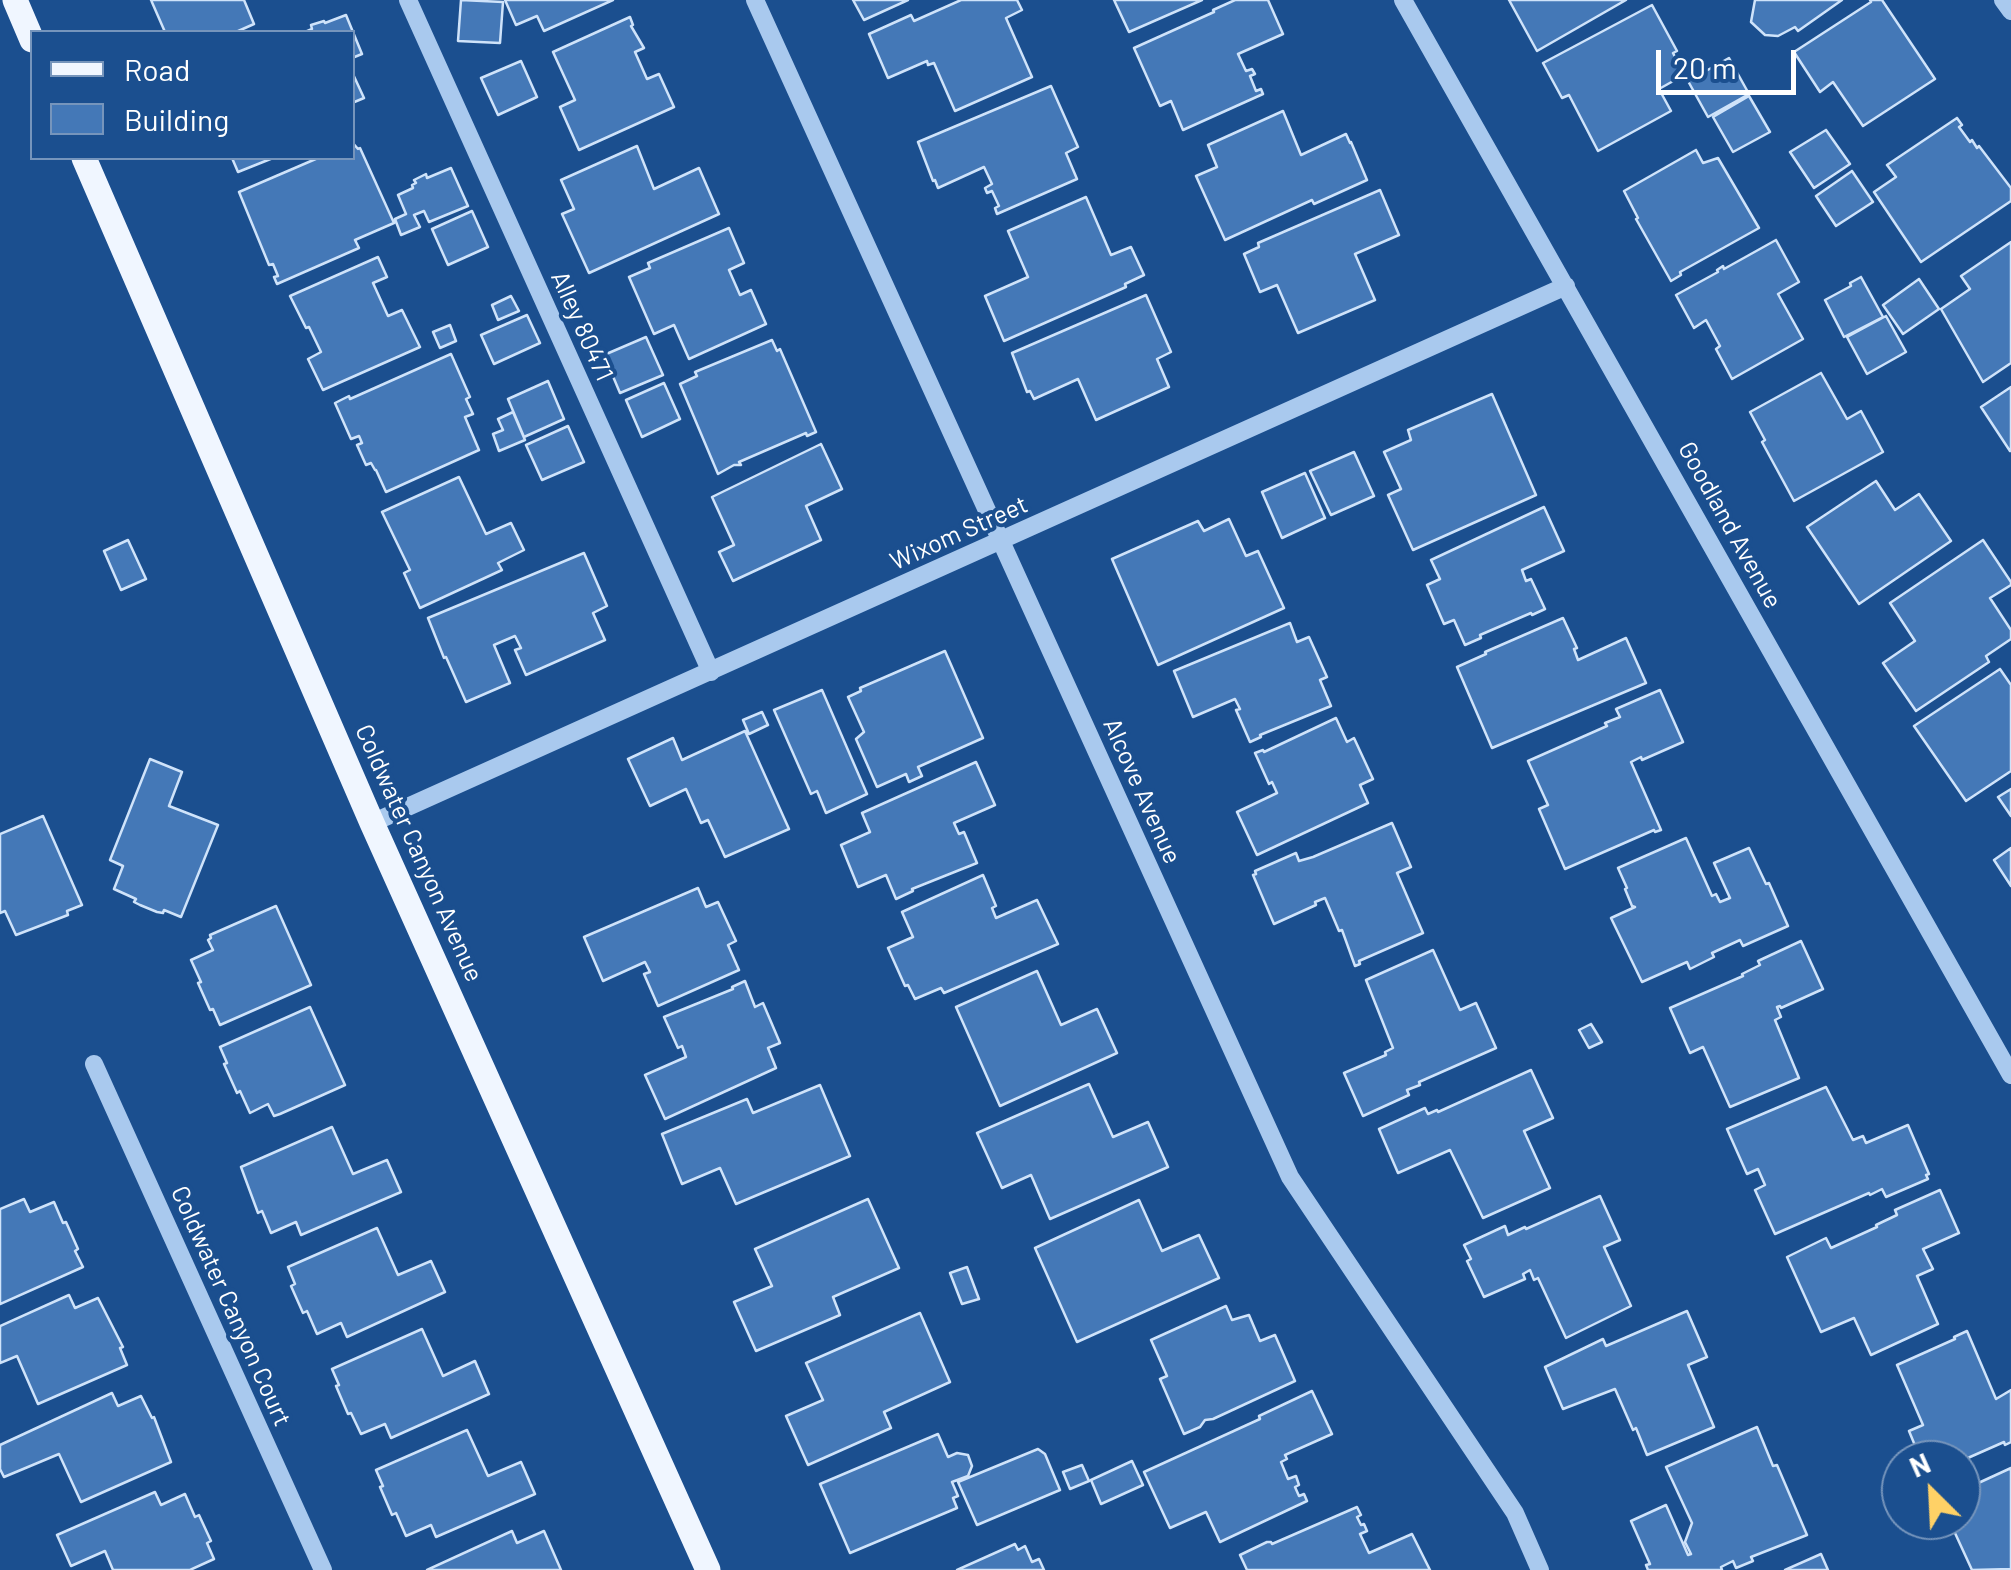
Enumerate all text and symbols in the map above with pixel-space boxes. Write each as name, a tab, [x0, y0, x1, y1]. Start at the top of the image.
legend	[30, 30, 355, 160]
scale bar	[1661, 30, 1801, 92]
text: 20 m	[1673, 49, 1737, 85]
text: Road	[124, 51, 190, 87]
text: Building	[124, 101, 229, 137]
street label: Alley 80471	[544, 266, 620, 386]
street label: Goodland Avenue	[1672, 436, 1788, 614]
street label: Wixom Street	[886, 489, 1032, 577]
street label: Alcove Avenue	[1097, 714, 1187, 868]
street label: Coldwater Canyon Avenue	[349, 720, 489, 986]
street label: Coldwater Canyon Court	[164, 1181, 298, 1431]
north arrow	[1881, 1440, 1981, 1540]
text: N	[1904, 1445, 1935, 1484]

